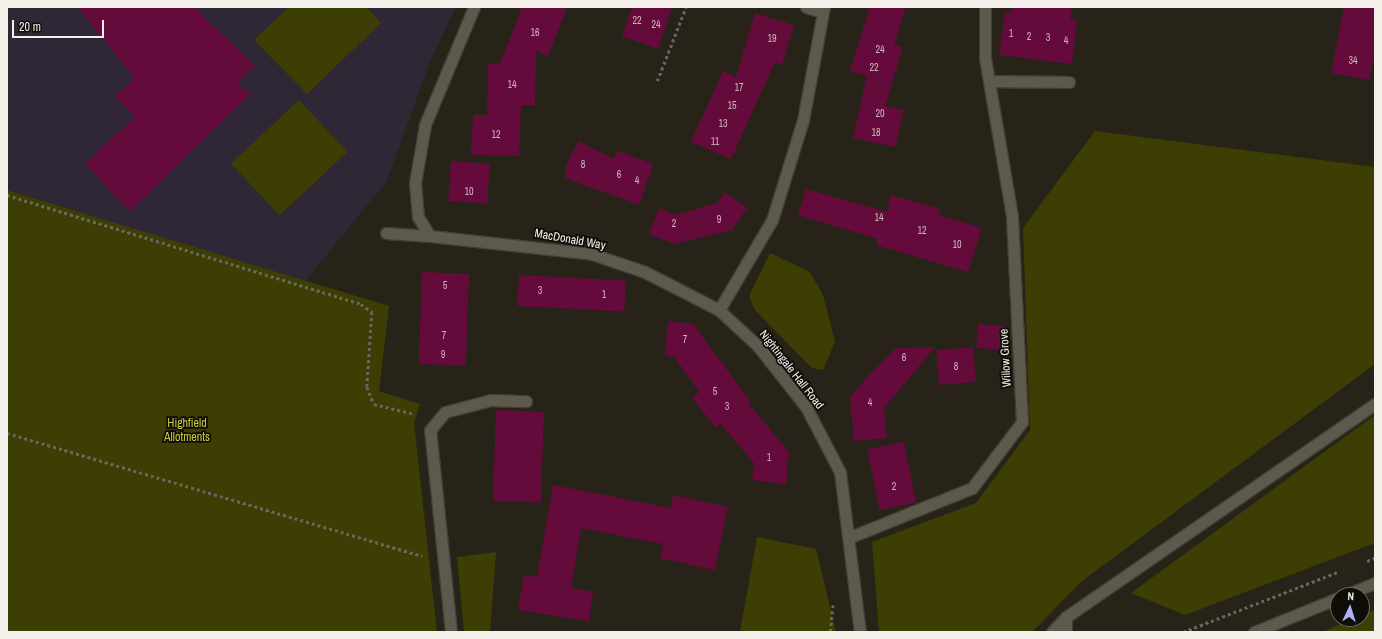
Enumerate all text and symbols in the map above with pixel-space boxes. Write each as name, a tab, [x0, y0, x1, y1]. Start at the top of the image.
scale bar	[14, 12, 106, 38]
house number: 22	[632, 15, 642, 27]
text: 20 m	[19, 19, 41, 35]
house number: 24	[651, 19, 661, 31]
house number: 16	[530, 27, 540, 39]
house number: 1	[1009, 28, 1013, 40]
house number: 2	[1027, 31, 1031, 43]
house number: 3	[1046, 32, 1050, 44]
house number: 19	[767, 33, 777, 45]
house number: 4	[1064, 35, 1068, 47]
house number: 24	[875, 44, 885, 56]
house number: 34	[1348, 55, 1358, 67]
house number: 22	[869, 62, 879, 74]
house number: 14	[507, 79, 517, 91]
house number: 17	[734, 82, 744, 94]
house number: 15	[727, 100, 737, 112]
house number: 20	[875, 108, 885, 120]
house number: 13	[718, 118, 728, 130]
house number: 18	[871, 127, 881, 139]
house number: 12	[491, 129, 501, 141]
house number: 11	[711, 136, 719, 148]
house number: 8	[581, 159, 585, 171]
house number: 6	[617, 169, 621, 181]
house number: 4	[635, 175, 639, 187]
house number: 10	[464, 186, 474, 198]
house number: 14	[874, 212, 884, 224]
house number: 9	[717, 214, 721, 226]
house number: 2	[672, 218, 676, 230]
house number: 12	[917, 225, 927, 237]
street label: MacDonald Way	[533, 227, 607, 253]
house number: 10	[952, 239, 962, 251]
house number: 5	[443, 280, 447, 292]
house number: 3	[538, 285, 542, 297]
house number: 1	[602, 289, 606, 301]
street label: Nightingale Hall Road	[756, 328, 826, 412]
street label: Willow Grove	[997, 328, 1015, 388]
house number: 7	[442, 330, 446, 342]
house number: 7	[683, 334, 687, 346]
house number: 9	[441, 349, 445, 361]
house number: 6	[902, 352, 906, 364]
house number: 8	[954, 361, 958, 373]
house number: 5	[713, 386, 717, 398]
house number: 4	[868, 397, 872, 409]
house number: 3	[725, 401, 729, 413]
park label: Highfield Allotments	[164, 417, 210, 445]
house number: 1	[767, 452, 771, 464]
house number: 2	[892, 481, 896, 493]
north arrow	[1330, 587, 1370, 627]
text: N	[1347, 589, 1354, 603]

